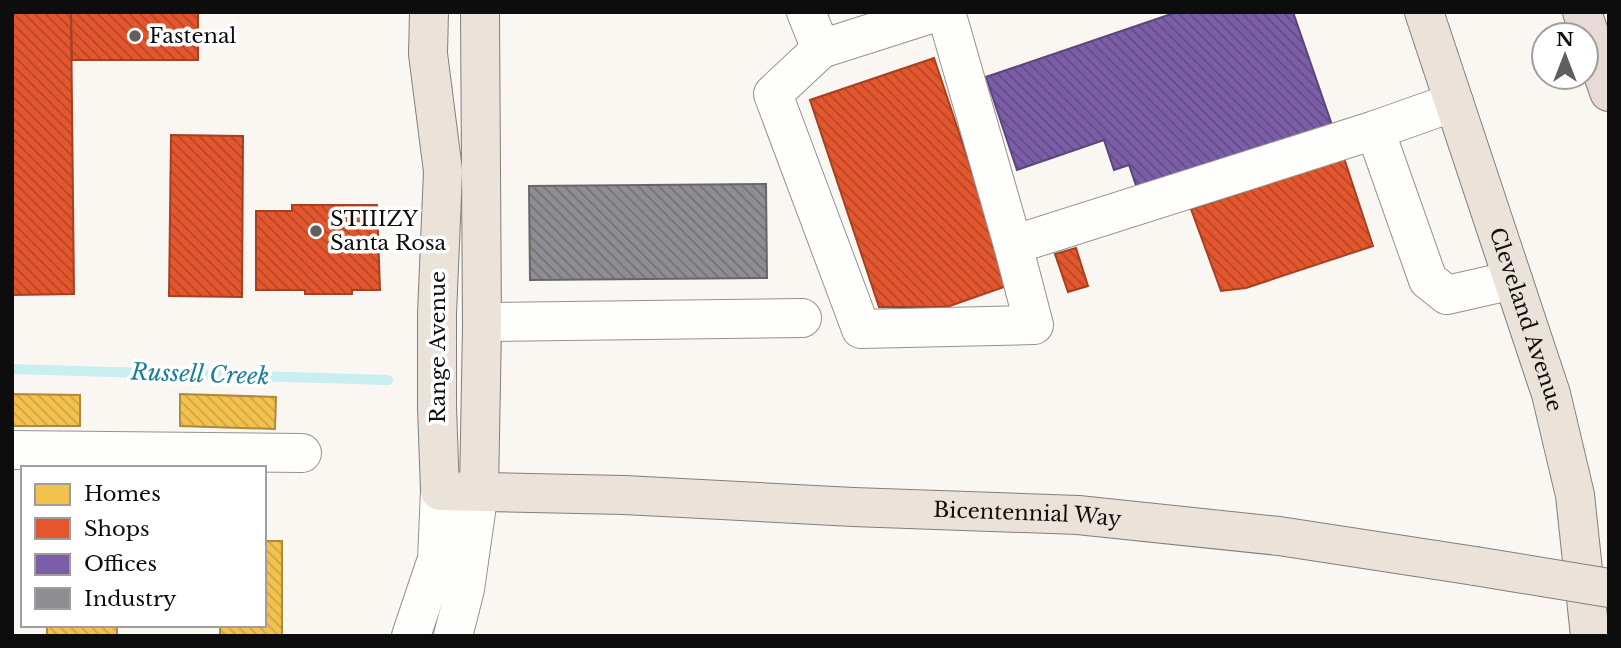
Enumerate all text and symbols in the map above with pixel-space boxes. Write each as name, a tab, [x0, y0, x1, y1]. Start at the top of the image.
north arrow	[1530, 21, 1600, 91]
place label: Fastenal	[149, 23, 237, 49]
marker: Fastenal	[127, 28, 143, 44]
text: N	[1556, 28, 1574, 51]
place label: STIIIZY Santa Rosa	[330, 206, 447, 256]
marker: STIIIZY Santa Rosa	[308, 223, 324, 239]
street label: Cleveland Avenue	[1484, 224, 1568, 414]
street label: Range Avenue	[425, 271, 451, 423]
water label: Russell Creek	[129, 358, 270, 390]
legend	[21, 466, 266, 627]
text: Homes	[84, 481, 161, 507]
street label: Bicentennial Way	[933, 497, 1123, 533]
text: Shops	[84, 516, 150, 542]
text: Offices	[84, 551, 157, 577]
text: Industry	[84, 586, 177, 612]

